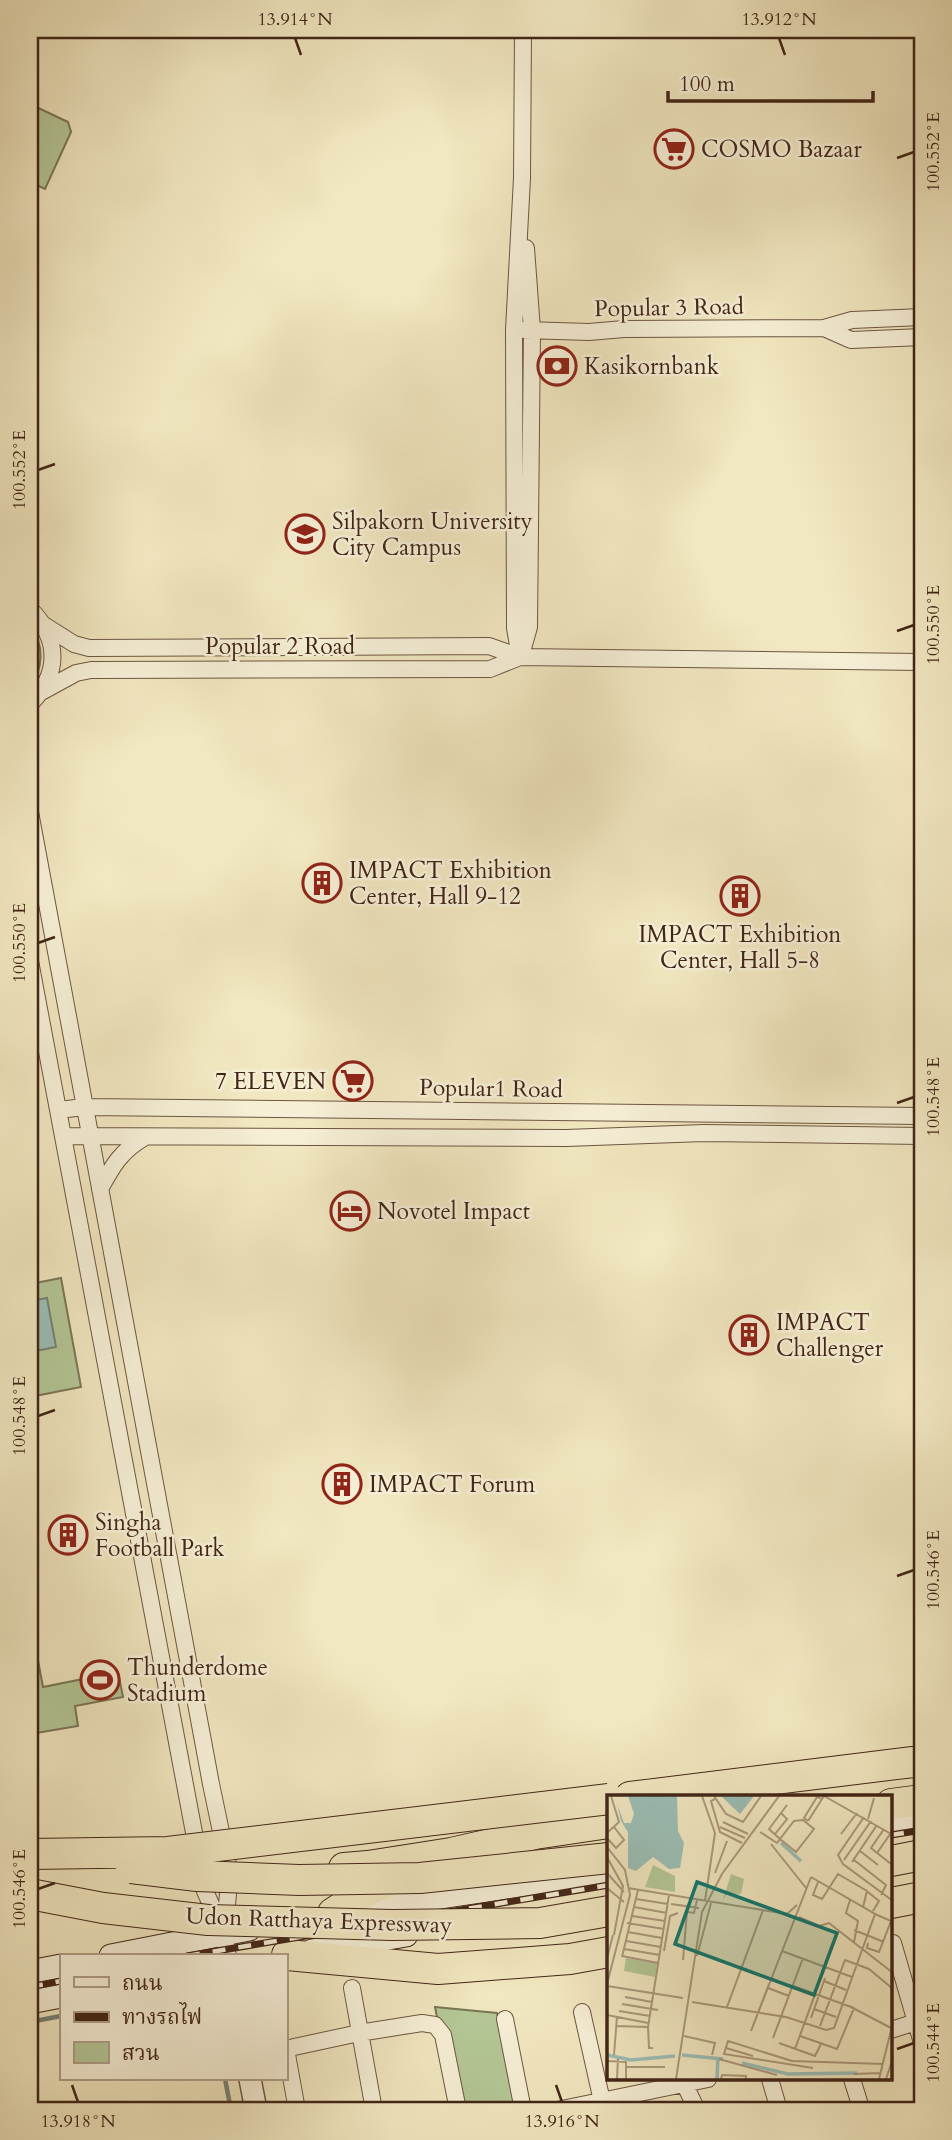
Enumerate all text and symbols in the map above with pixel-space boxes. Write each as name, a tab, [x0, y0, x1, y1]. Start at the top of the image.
text: 13.914°N	[257, 7, 333, 32]
text: 13.912°N	[741, 7, 817, 32]
scale bar	[668, 60, 873, 104]
text: 100 m	[679, 70, 735, 99]
text: 100.552°E	[921, 112, 946, 192]
supermarket icon: COSMO Bazaar	[653, 128, 695, 170]
place label: COSMO Bazaar	[701, 134, 862, 165]
street label: Popular 3 Road	[594, 291, 745, 324]
bank icon: Kasikornbank	[536, 345, 578, 387]
place label: Kasikornbank	[584, 351, 720, 382]
text: 100.552°E	[7, 430, 32, 510]
place label: Silpakorn University City Campus	[332, 506, 533, 563]
school or university icon: Silpakorn University City Campus	[284, 513, 326, 555]
text: 100.550°E	[921, 585, 946, 665]
street label: Popular 2 Road	[205, 631, 356, 662]
place label: IMPACT Exhibition Center, Hall 9-12	[349, 855, 552, 912]
building icon: IMPACT Exhibition Center, Hall 9-12	[301, 862, 343, 904]
building icon: IMPACT Exhibition Center, Hall 5-8	[719, 875, 761, 917]
text: 100.550°E	[7, 903, 32, 983]
place label: IMPACT Exhibition Center, Hall 5-8	[639, 919, 841, 976]
text: 100.548°E	[921, 1057, 946, 1137]
supermarket icon: 7 ELEVEN	[332, 1060, 374, 1102]
place label: 7 ELEVEN	[215, 1066, 326, 1097]
street label: Popular1 Road	[419, 1072, 564, 1105]
hotel icon: Novotel Impact	[329, 1190, 371, 1232]
place label: Novotel Impact	[377, 1196, 530, 1227]
place label: IMPACT Challenger	[776, 1307, 884, 1364]
building icon: IMPACT Challenger	[728, 1314, 770, 1356]
text: 100.548°E	[7, 1376, 32, 1456]
building icon: IMPACT Forum	[321, 1463, 363, 1505]
place label: IMPACT Forum	[369, 1469, 536, 1500]
place label: Singha Football Park	[95, 1507, 225, 1564]
building icon: Singha Football Park	[47, 1514, 89, 1556]
text: 100.546°E	[921, 1530, 946, 1610]
place label: Thunderdome Stadium	[127, 1652, 268, 1709]
sports icon: Thunderdome Stadium	[79, 1659, 121, 1701]
inset map	[607, 1795, 892, 2080]
text: 100.546°E	[7, 1849, 32, 1929]
street label: Udon Ratthaya Expressway	[185, 1900, 453, 1941]
legend	[60, 1954, 287, 2080]
text: ถนน	[122, 1969, 163, 1998]
text: ทางรถไฟ	[122, 2002, 202, 2032]
text: 100.544°E	[921, 2003, 946, 2083]
text: สวน	[122, 2039, 160, 2068]
text: 13.918°N	[40, 2109, 116, 2134]
text: 13.916°N	[524, 2109, 600, 2134]

